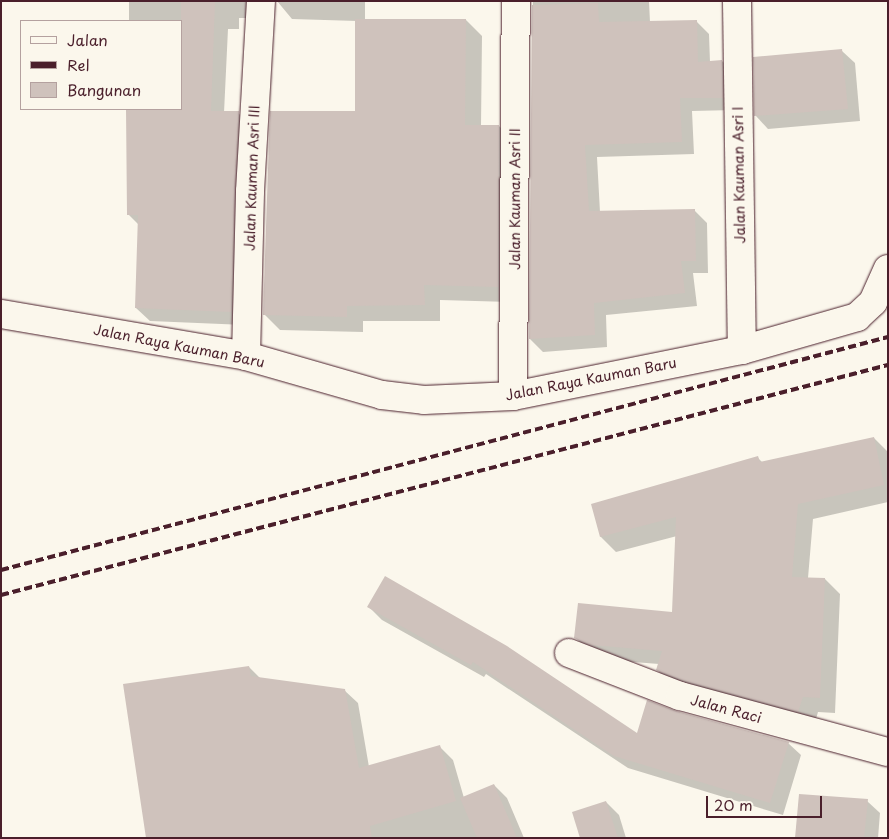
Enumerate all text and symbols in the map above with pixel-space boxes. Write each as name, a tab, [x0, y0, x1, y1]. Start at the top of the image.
legend	[20, 20, 182, 110]
text: Jalan	[67, 28, 108, 51]
text: Rel	[67, 53, 89, 76]
text: Bangunan	[67, 78, 141, 101]
street label: Jalan Kauman Asri III	[241, 104, 263, 252]
street label: Jalan Kauman Asri I	[729, 106, 749, 244]
street label: Jalan Kauman Asri II	[507, 128, 523, 270]
street label: Jalan Raya Kauman Baru	[92, 321, 266, 371]
street label: Jalan Raya Kauman Baru	[504, 354, 678, 404]
street label: Jalan Raci	[689, 692, 763, 726]
scale bar	[709, 786, 825, 818]
text: 20 m	[714, 793, 753, 816]

